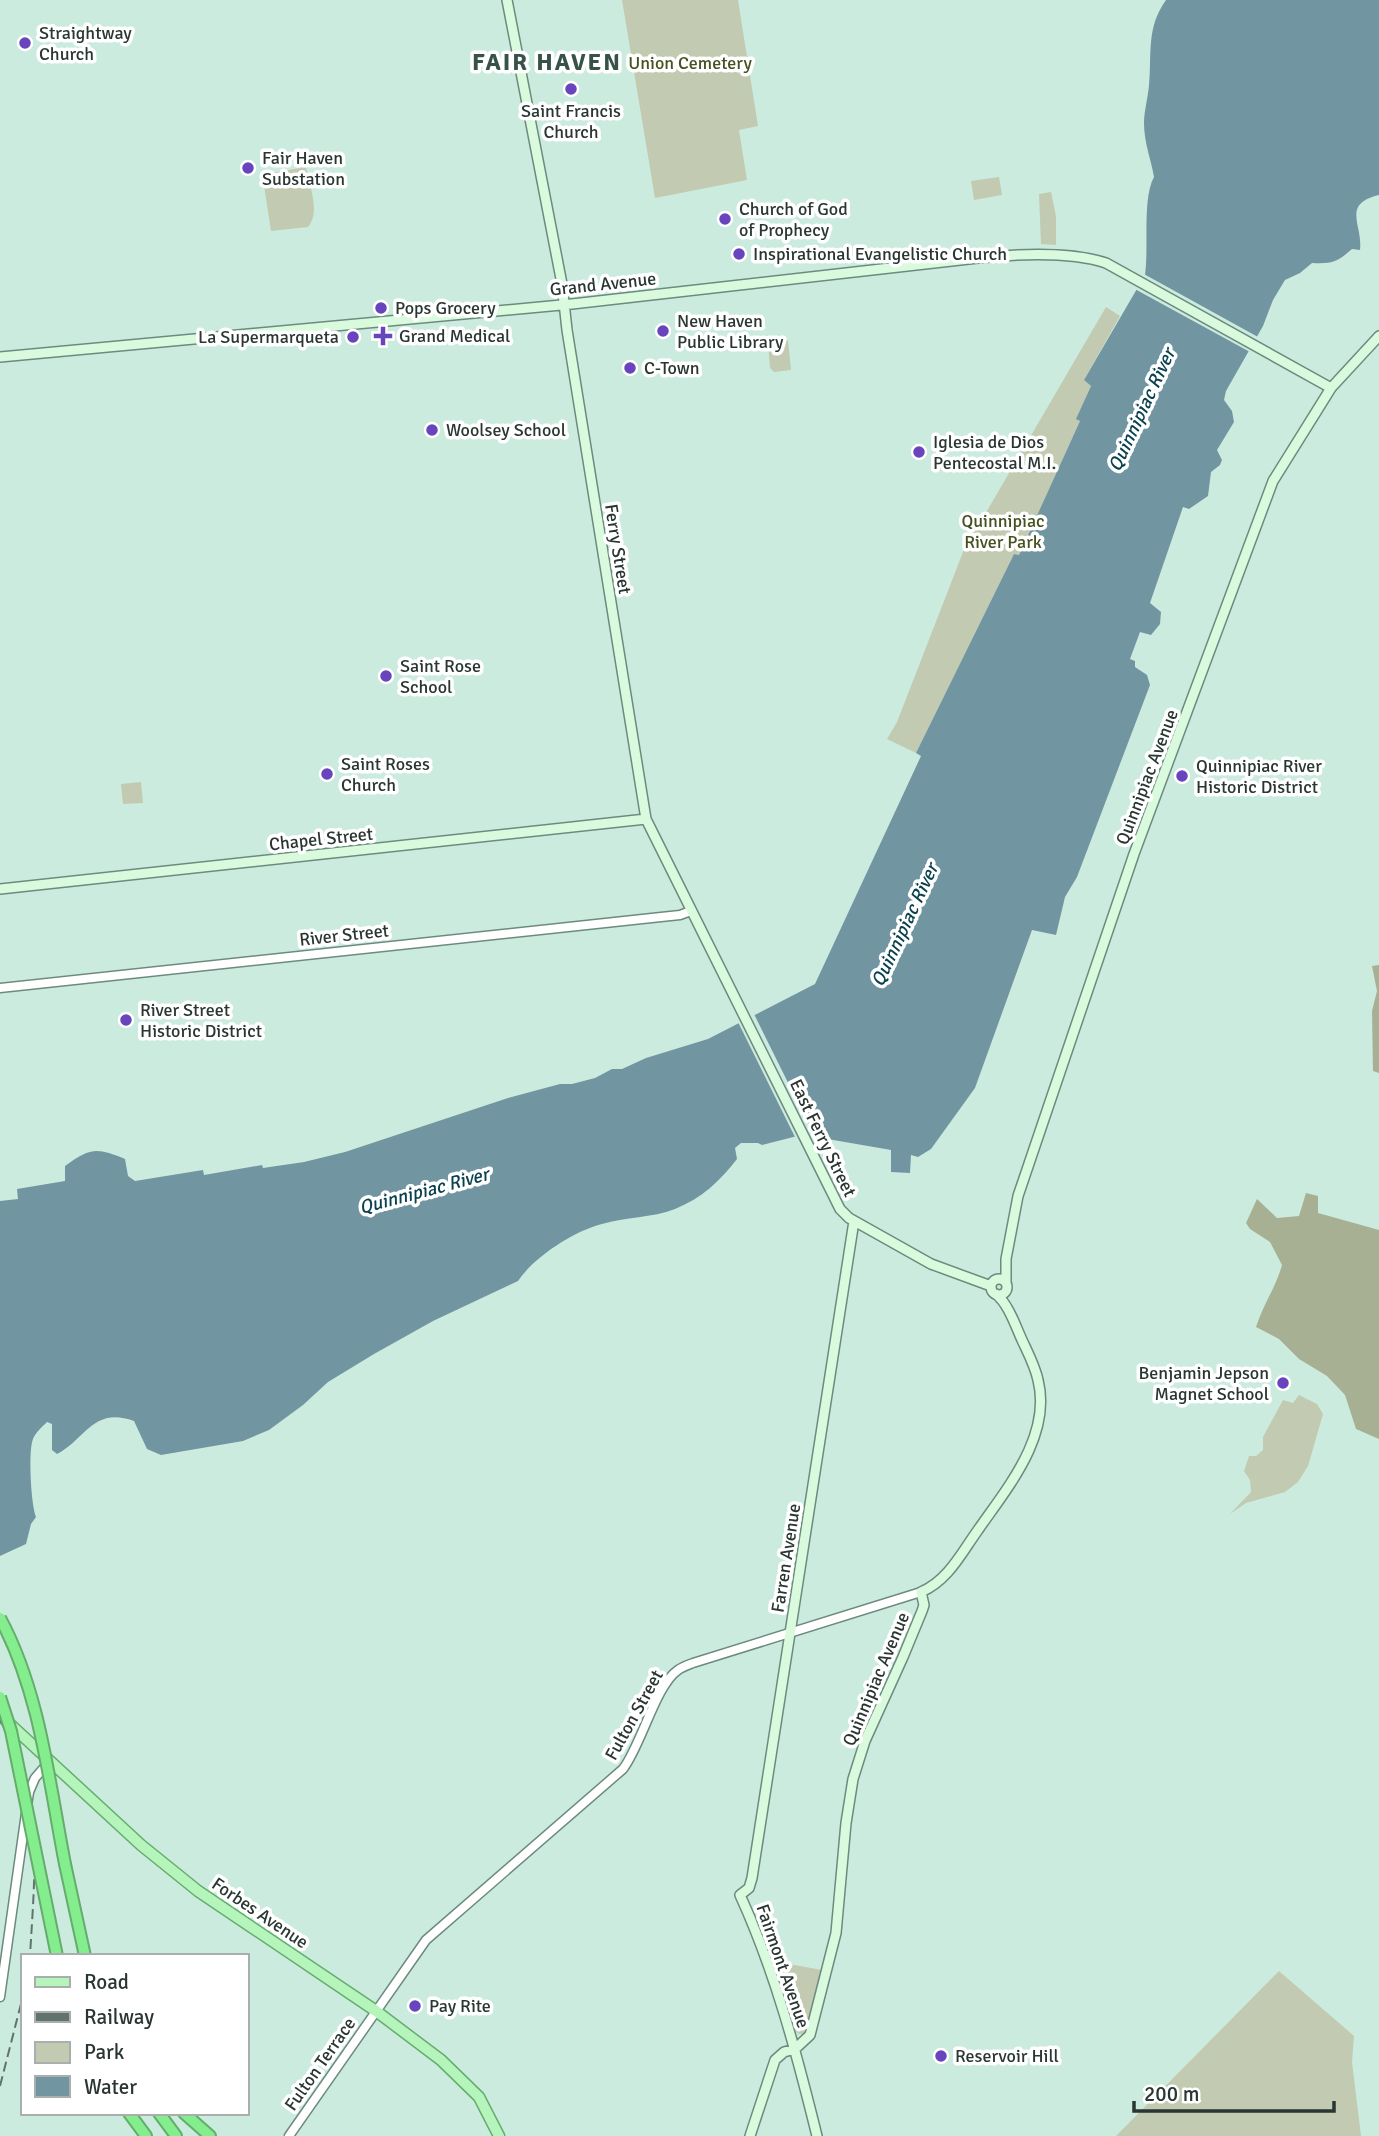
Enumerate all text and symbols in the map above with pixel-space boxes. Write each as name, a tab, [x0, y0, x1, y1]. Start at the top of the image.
place label: Straightway Church	[39, 22, 132, 65]
marker: Straightway Church	[17, 35, 33, 51]
district label: FAIR HAVEN	[472, 47, 622, 77]
park label: Union Cemetery	[628, 52, 752, 74]
marker: Saint Francis Church	[563, 81, 579, 97]
place label: Saint Francis Church	[521, 100, 621, 143]
place label: Fair Haven Substation	[262, 147, 345, 190]
marker: Fair Haven Substation	[240, 160, 256, 176]
place label: Church of God of Prophecy	[739, 198, 848, 241]
marker: Church of God of Prophecy	[717, 211, 733, 227]
place label: Inspirational Evangelistic Church	[753, 243, 1007, 265]
marker: Inspirational Evangelistic Church	[731, 246, 747, 262]
street label: Grand Avenue	[549, 267, 657, 301]
place label: Pops Grocery	[395, 297, 496, 319]
marker: Pops Grocery	[373, 300, 389, 316]
place label: New Haven Public Library	[677, 310, 784, 353]
marker: New Haven Public Library	[655, 323, 671, 339]
place label: Grand Medical	[399, 325, 510, 347]
place label: La Supermarqueta	[198, 326, 339, 348]
marker: Grand Medical	[373, 326, 393, 346]
marker: La Supermarqueta	[345, 329, 361, 345]
water label: Quinnipiac River	[1103, 342, 1182, 475]
place label: C-Town	[644, 357, 700, 379]
marker: C-Town	[622, 360, 638, 376]
place label: Woolsey School	[446, 419, 566, 441]
marker: Woolsey School	[424, 422, 440, 438]
place label: Iglesia de Dios Pentecostal M.I.	[933, 431, 1056, 474]
marker: Iglesia de Dios Pentecostal M.I.	[911, 444, 927, 460]
street label: Ferry Street	[600, 502, 636, 596]
park label: Quinnipiac River Park	[962, 510, 1044, 553]
place label: Saint Rose School	[400, 655, 481, 698]
marker: Saint Rose School	[378, 668, 394, 684]
street label: Quinnipiac Avenue	[1111, 706, 1183, 848]
place label: Saint Roses Church	[341, 753, 430, 796]
place label: Quinnipiac River Historic District	[1196, 755, 1322, 798]
marker: Saint Roses Church	[319, 766, 335, 782]
marker: Quinnipiac River Historic District	[1174, 768, 1190, 784]
street label: Chapel Street	[268, 823, 374, 855]
water label: Quinnipiac River	[866, 857, 945, 990]
street label: River Street	[298, 919, 390, 951]
place label: River Street Historic District	[140, 999, 262, 1042]
marker: River Street Historic District	[118, 1012, 134, 1028]
street label: East Ferry Street	[785, 1076, 861, 1200]
water label: Quinnipiac River	[357, 1161, 494, 1220]
place label: Benjamin Jepson Magnet School	[1138, 1362, 1269, 1405]
marker: Benjamin Jepson Magnet School	[1275, 1375, 1291, 1391]
street label: Farren Avenue	[767, 1502, 805, 1614]
street label: Quinnipiac Avenue	[838, 1609, 914, 1749]
street label: Fulton Street	[600, 1666, 668, 1764]
street label: Forbes Avenue	[208, 1873, 312, 1953]
street label: Fairmont Avenue	[752, 1901, 814, 2031]
legend	[21, 1954, 248, 2115]
text: Road	[84, 1969, 129, 1995]
place label: Pay Rite	[429, 1995, 491, 2017]
marker: Pay Rite	[407, 1998, 423, 2014]
text: Railway	[84, 2004, 154, 2030]
street label: Fulton Terrace	[280, 2013, 360, 2115]
text: Park	[84, 2039, 125, 2065]
place label: Reservoir Hill	[955, 2045, 1059, 2067]
marker: Reservoir Hill	[933, 2048, 949, 2064]
scale bar	[1134, 2070, 1334, 2114]
text: Water	[84, 2074, 137, 2100]
text: 200 m	[1144, 2081, 1199, 2107]

